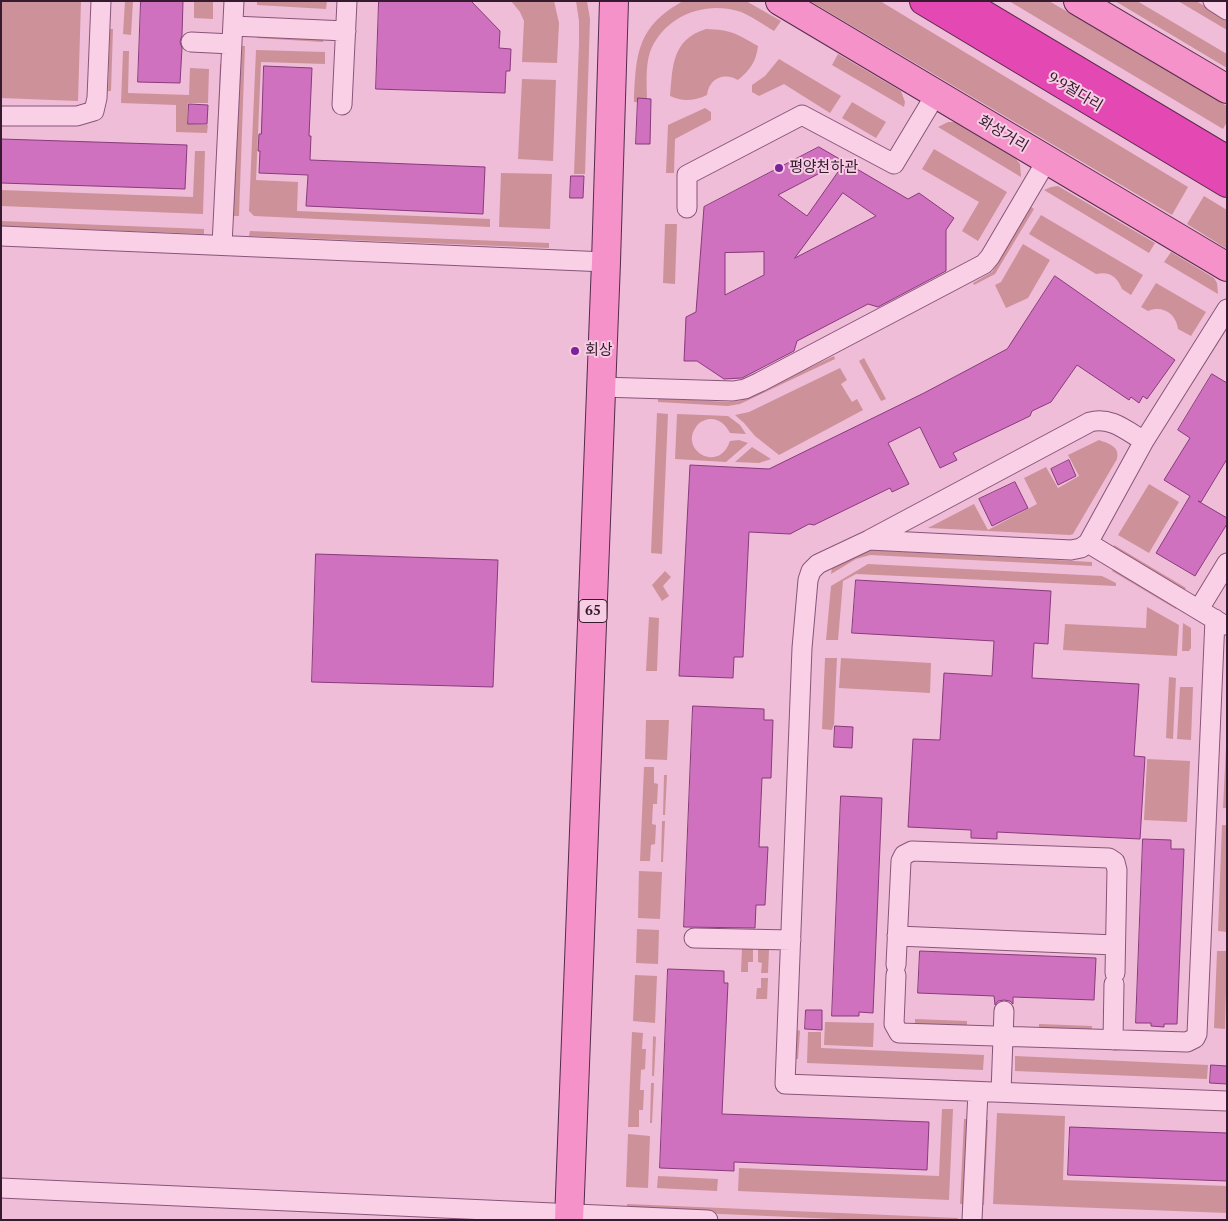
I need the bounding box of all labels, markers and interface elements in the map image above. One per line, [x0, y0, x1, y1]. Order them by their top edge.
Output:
street label: 9·9절다리 [1044, 69, 1106, 115]
street label: 화성거리 [975, 112, 1031, 156]
place label: 평양천하관 [789, 159, 858, 177]
marker: 평양천하관 [773, 162, 785, 174]
place label: 회상 [585, 342, 613, 360]
marker: 회상 [569, 345, 581, 357]
road number: 65 [579, 600, 607, 622]

